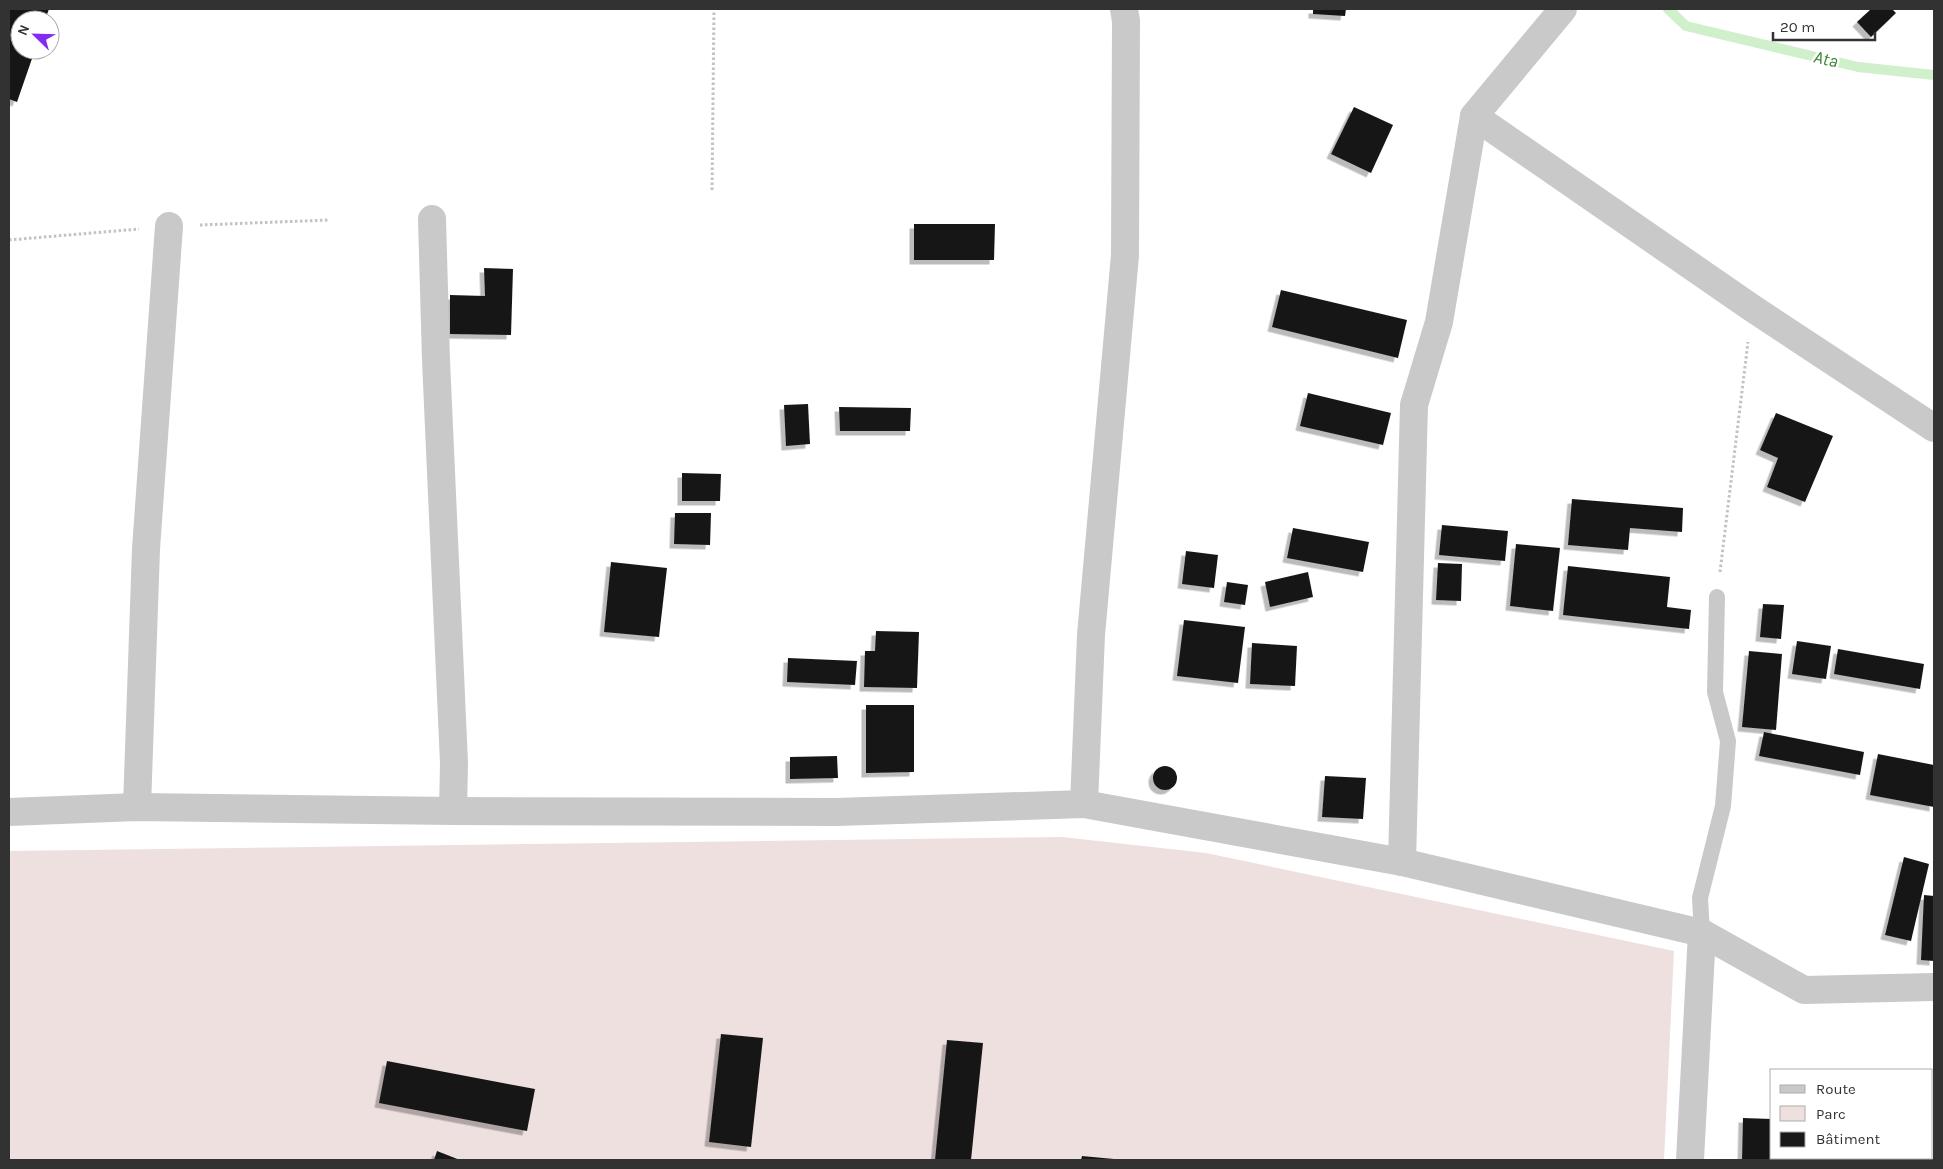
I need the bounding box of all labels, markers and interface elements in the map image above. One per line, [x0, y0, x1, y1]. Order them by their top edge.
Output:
north arrow [10, 10, 60, 60]
scale bar [1773, 10, 1876, 42]
text: 20 m [1780, 18, 1815, 36]
text: N [14, 22, 33, 38]
water label: Ata [1812, 46, 1840, 72]
legend [1770, 1069, 1933, 1159]
text: Route [1816, 1080, 1856, 1098]
text: Parc [1816, 1105, 1846, 1123]
text: Bâtiment [1816, 1130, 1880, 1148]

